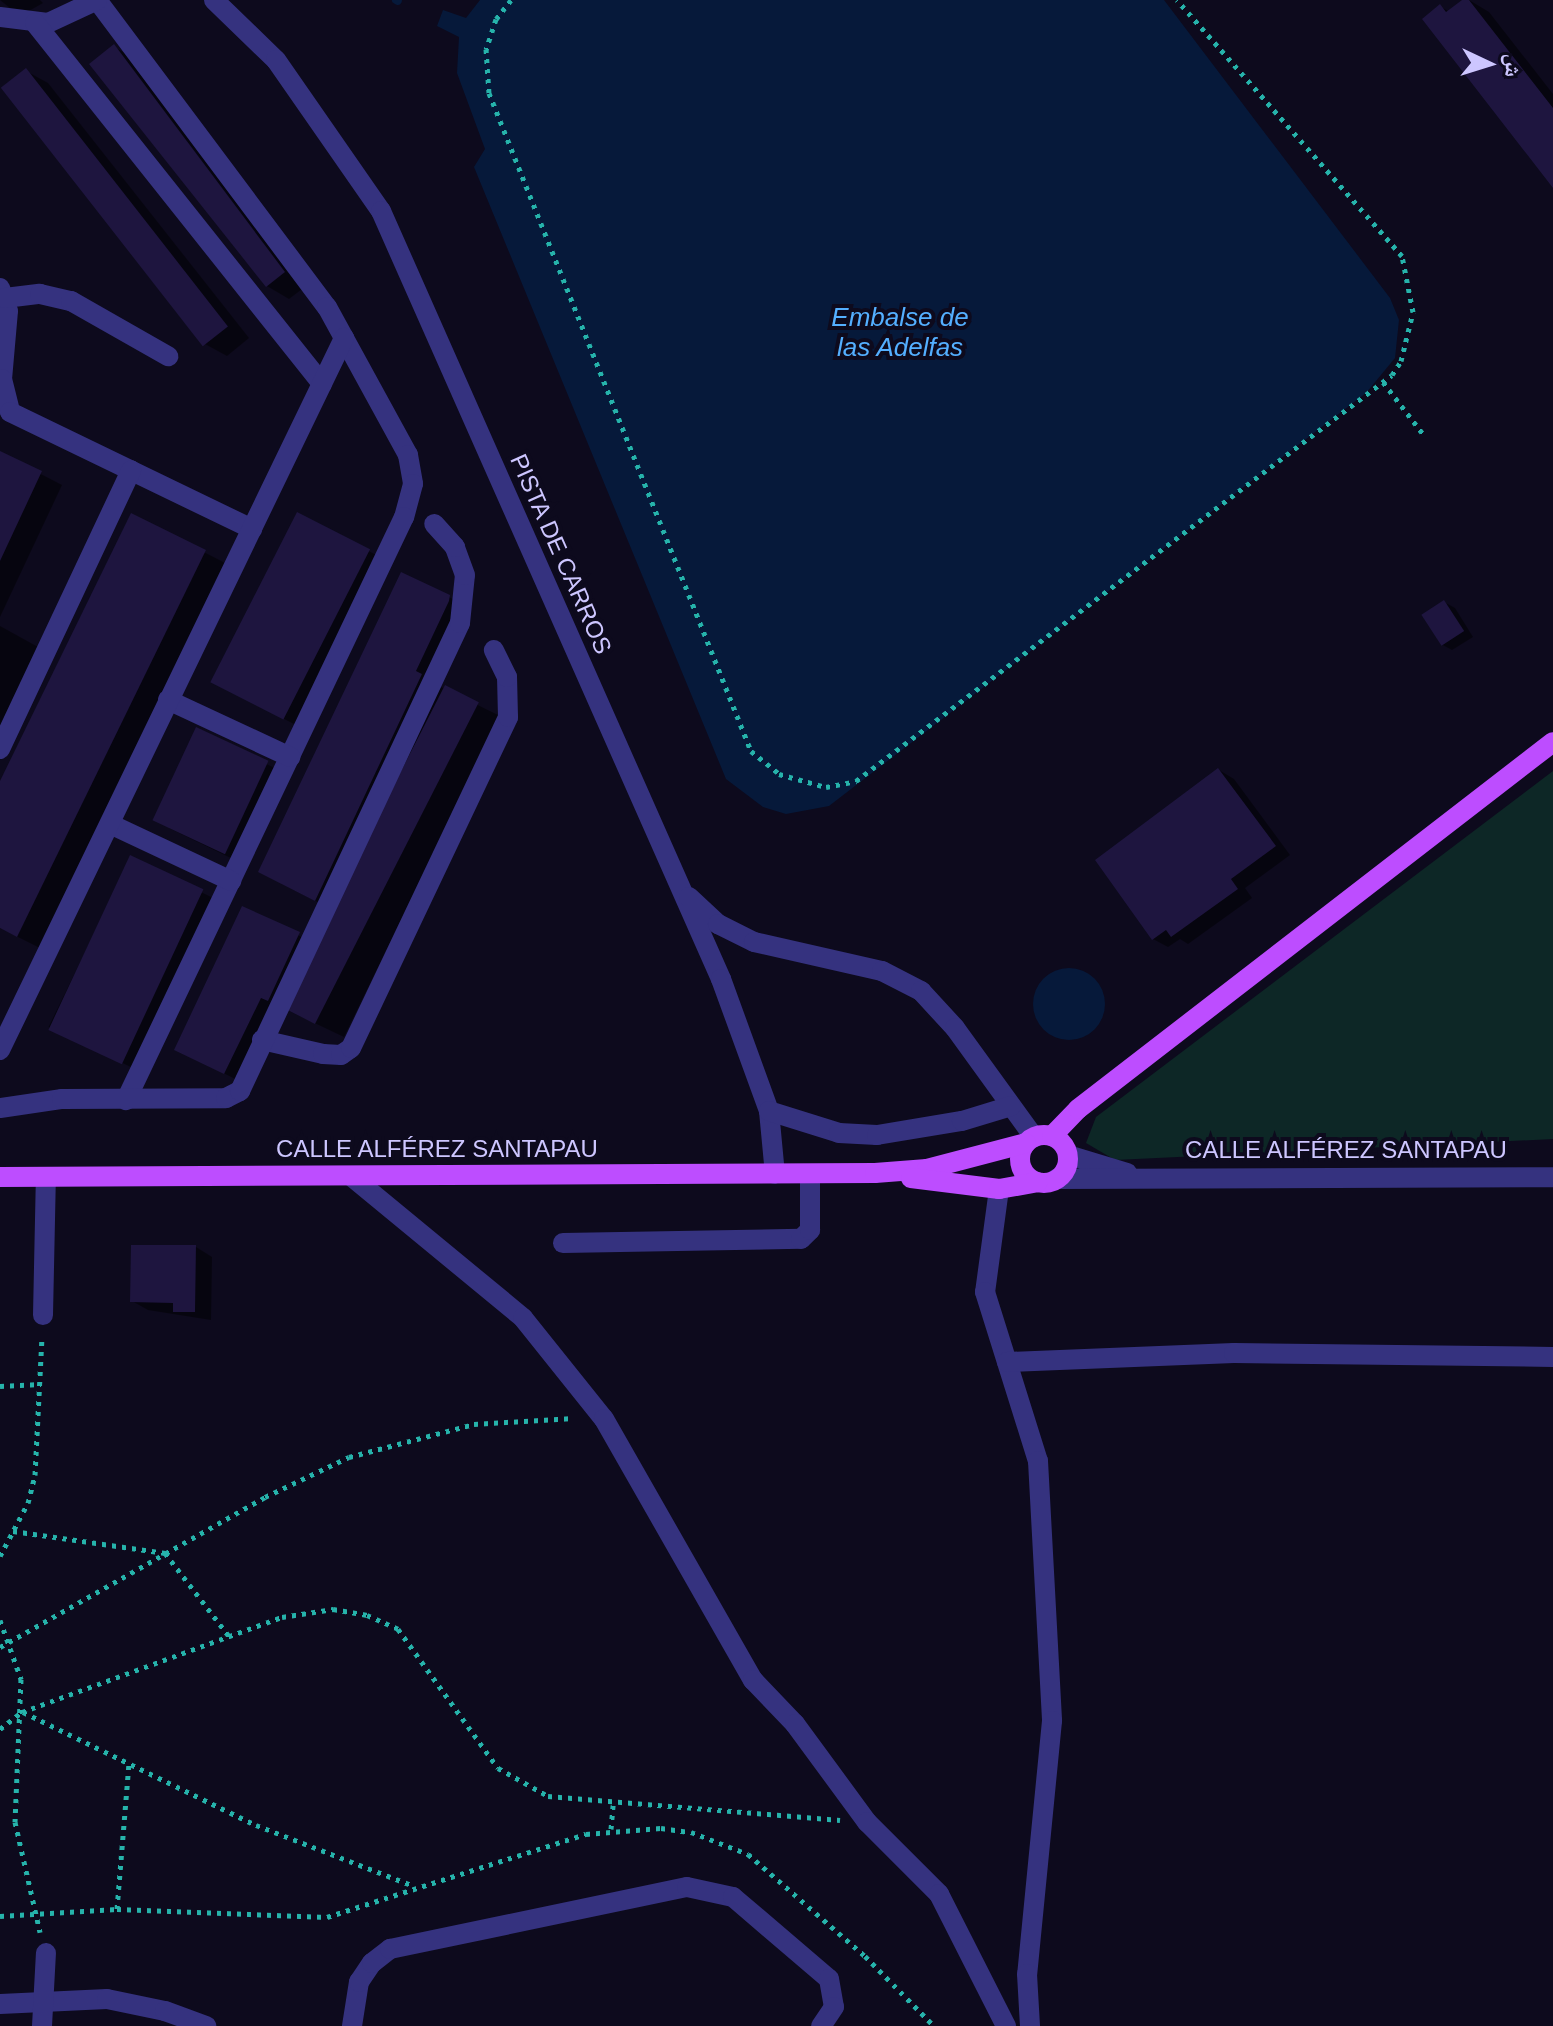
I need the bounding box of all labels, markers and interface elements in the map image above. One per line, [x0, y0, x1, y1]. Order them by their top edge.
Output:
north arrow [1449, 24, 1529, 104]
text: ش [1500, 53, 1527, 78]
water label: Embalse de las Adelfas [831, 302, 969, 364]
street label: PISTA DE CARROS [504, 449, 618, 659]
street label: CALLE ALFÉREZ SANTAPAU [275, 1135, 599, 1163]
street label: CALLE ALFÉREZ SANTAPAU [1184, 1136, 1508, 1164]

